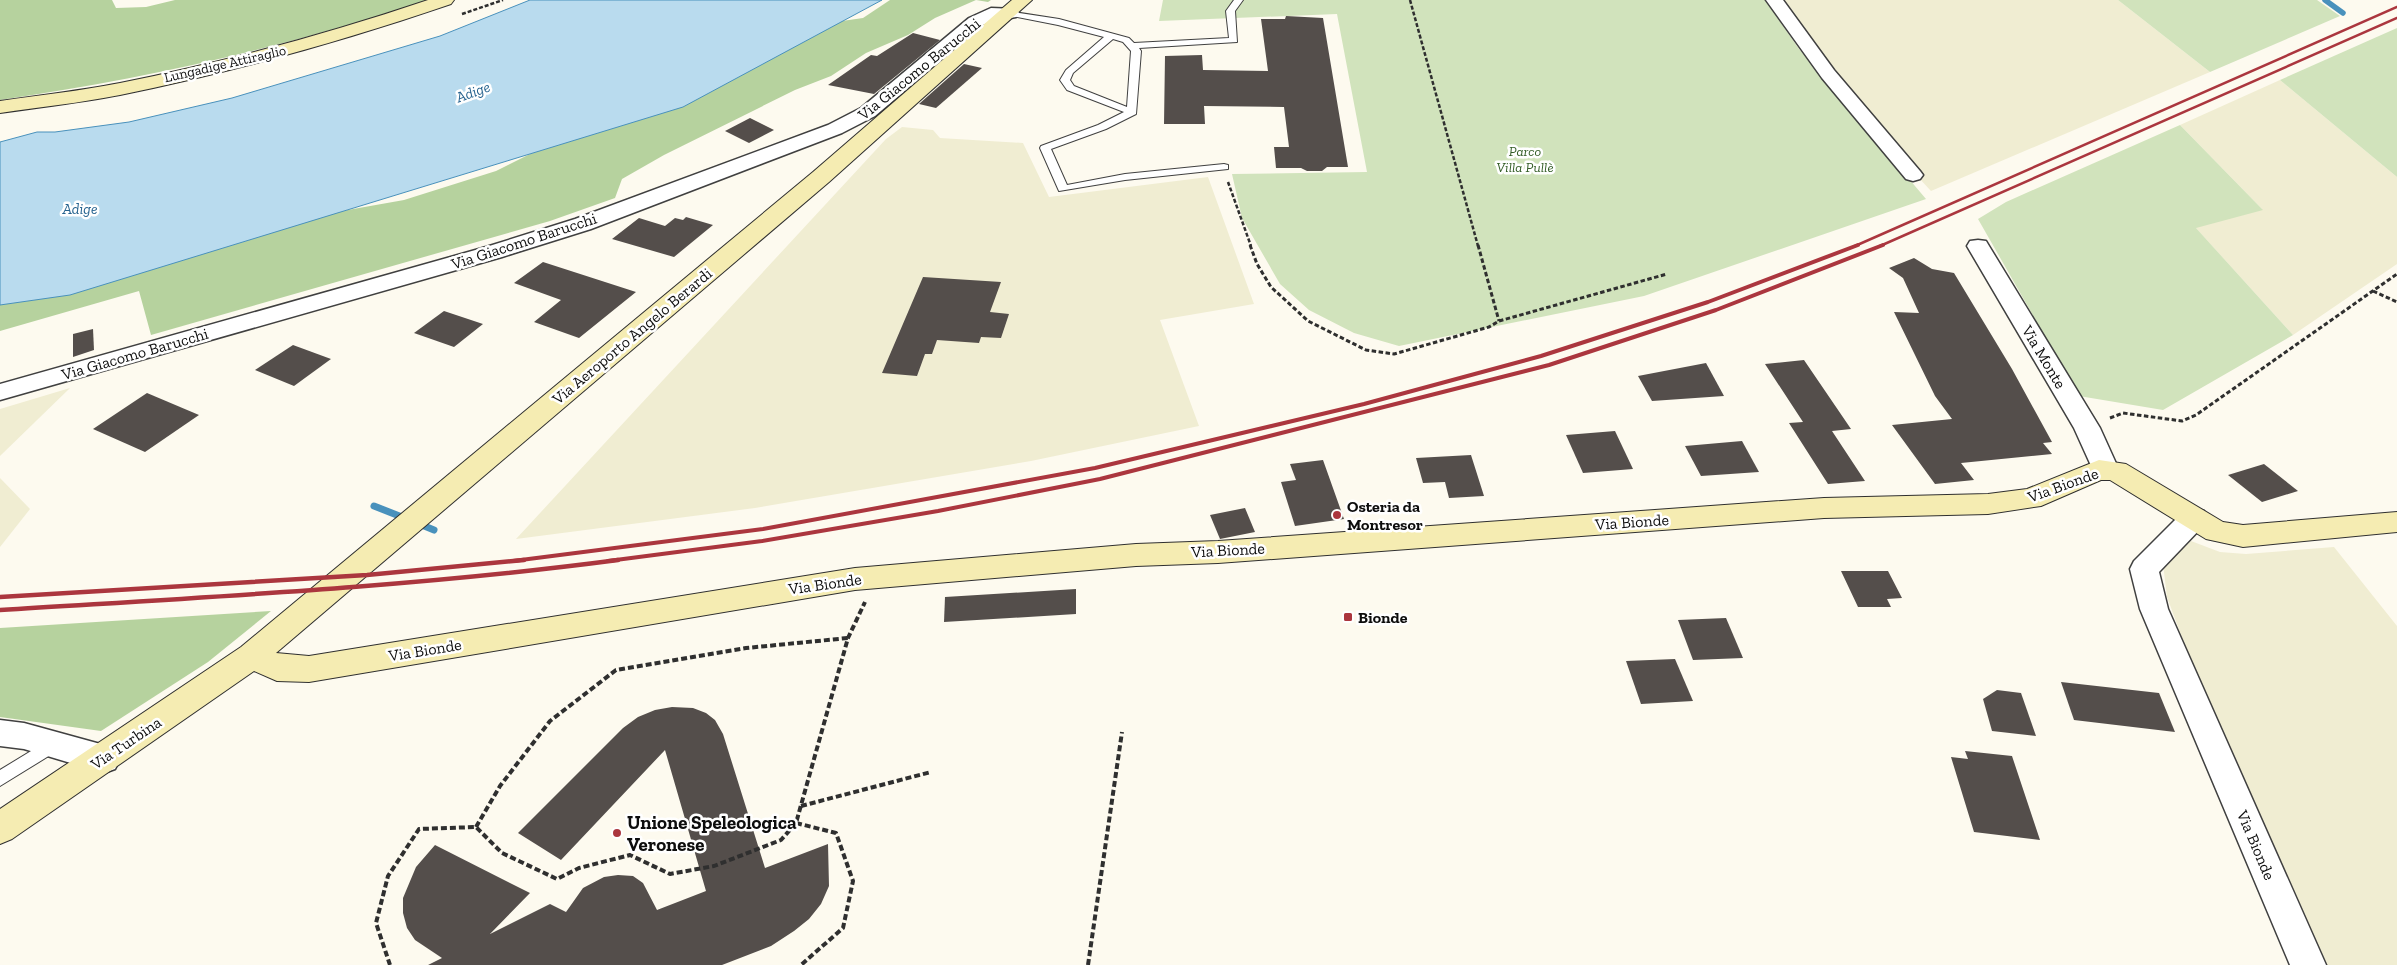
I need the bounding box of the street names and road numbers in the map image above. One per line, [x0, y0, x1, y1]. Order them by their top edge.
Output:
street label: Via Giacomo Barucchi [853, 14, 984, 125]
street label: Lungadige Attiraglio [162, 42, 288, 86]
street label: Via Giacomo Barucchi [448, 208, 600, 274]
street label: Via Aeroporto Angelo Berardi [548, 263, 716, 409]
street label: Via Monte [2017, 321, 2070, 392]
street label: Via Giacomo Barucchi [58, 324, 211, 384]
street label: Via Bionde [2024, 463, 2101, 507]
street label: Via Bionde [1594, 510, 1669, 534]
street label: Via Bionde [1190, 539, 1265, 561]
street label: Via Bionde [786, 569, 863, 599]
street label: Via Bionde [386, 635, 463, 665]
street label: Via Turbina [86, 712, 165, 774]
street label: Via Bionde [2232, 806, 2279, 883]

